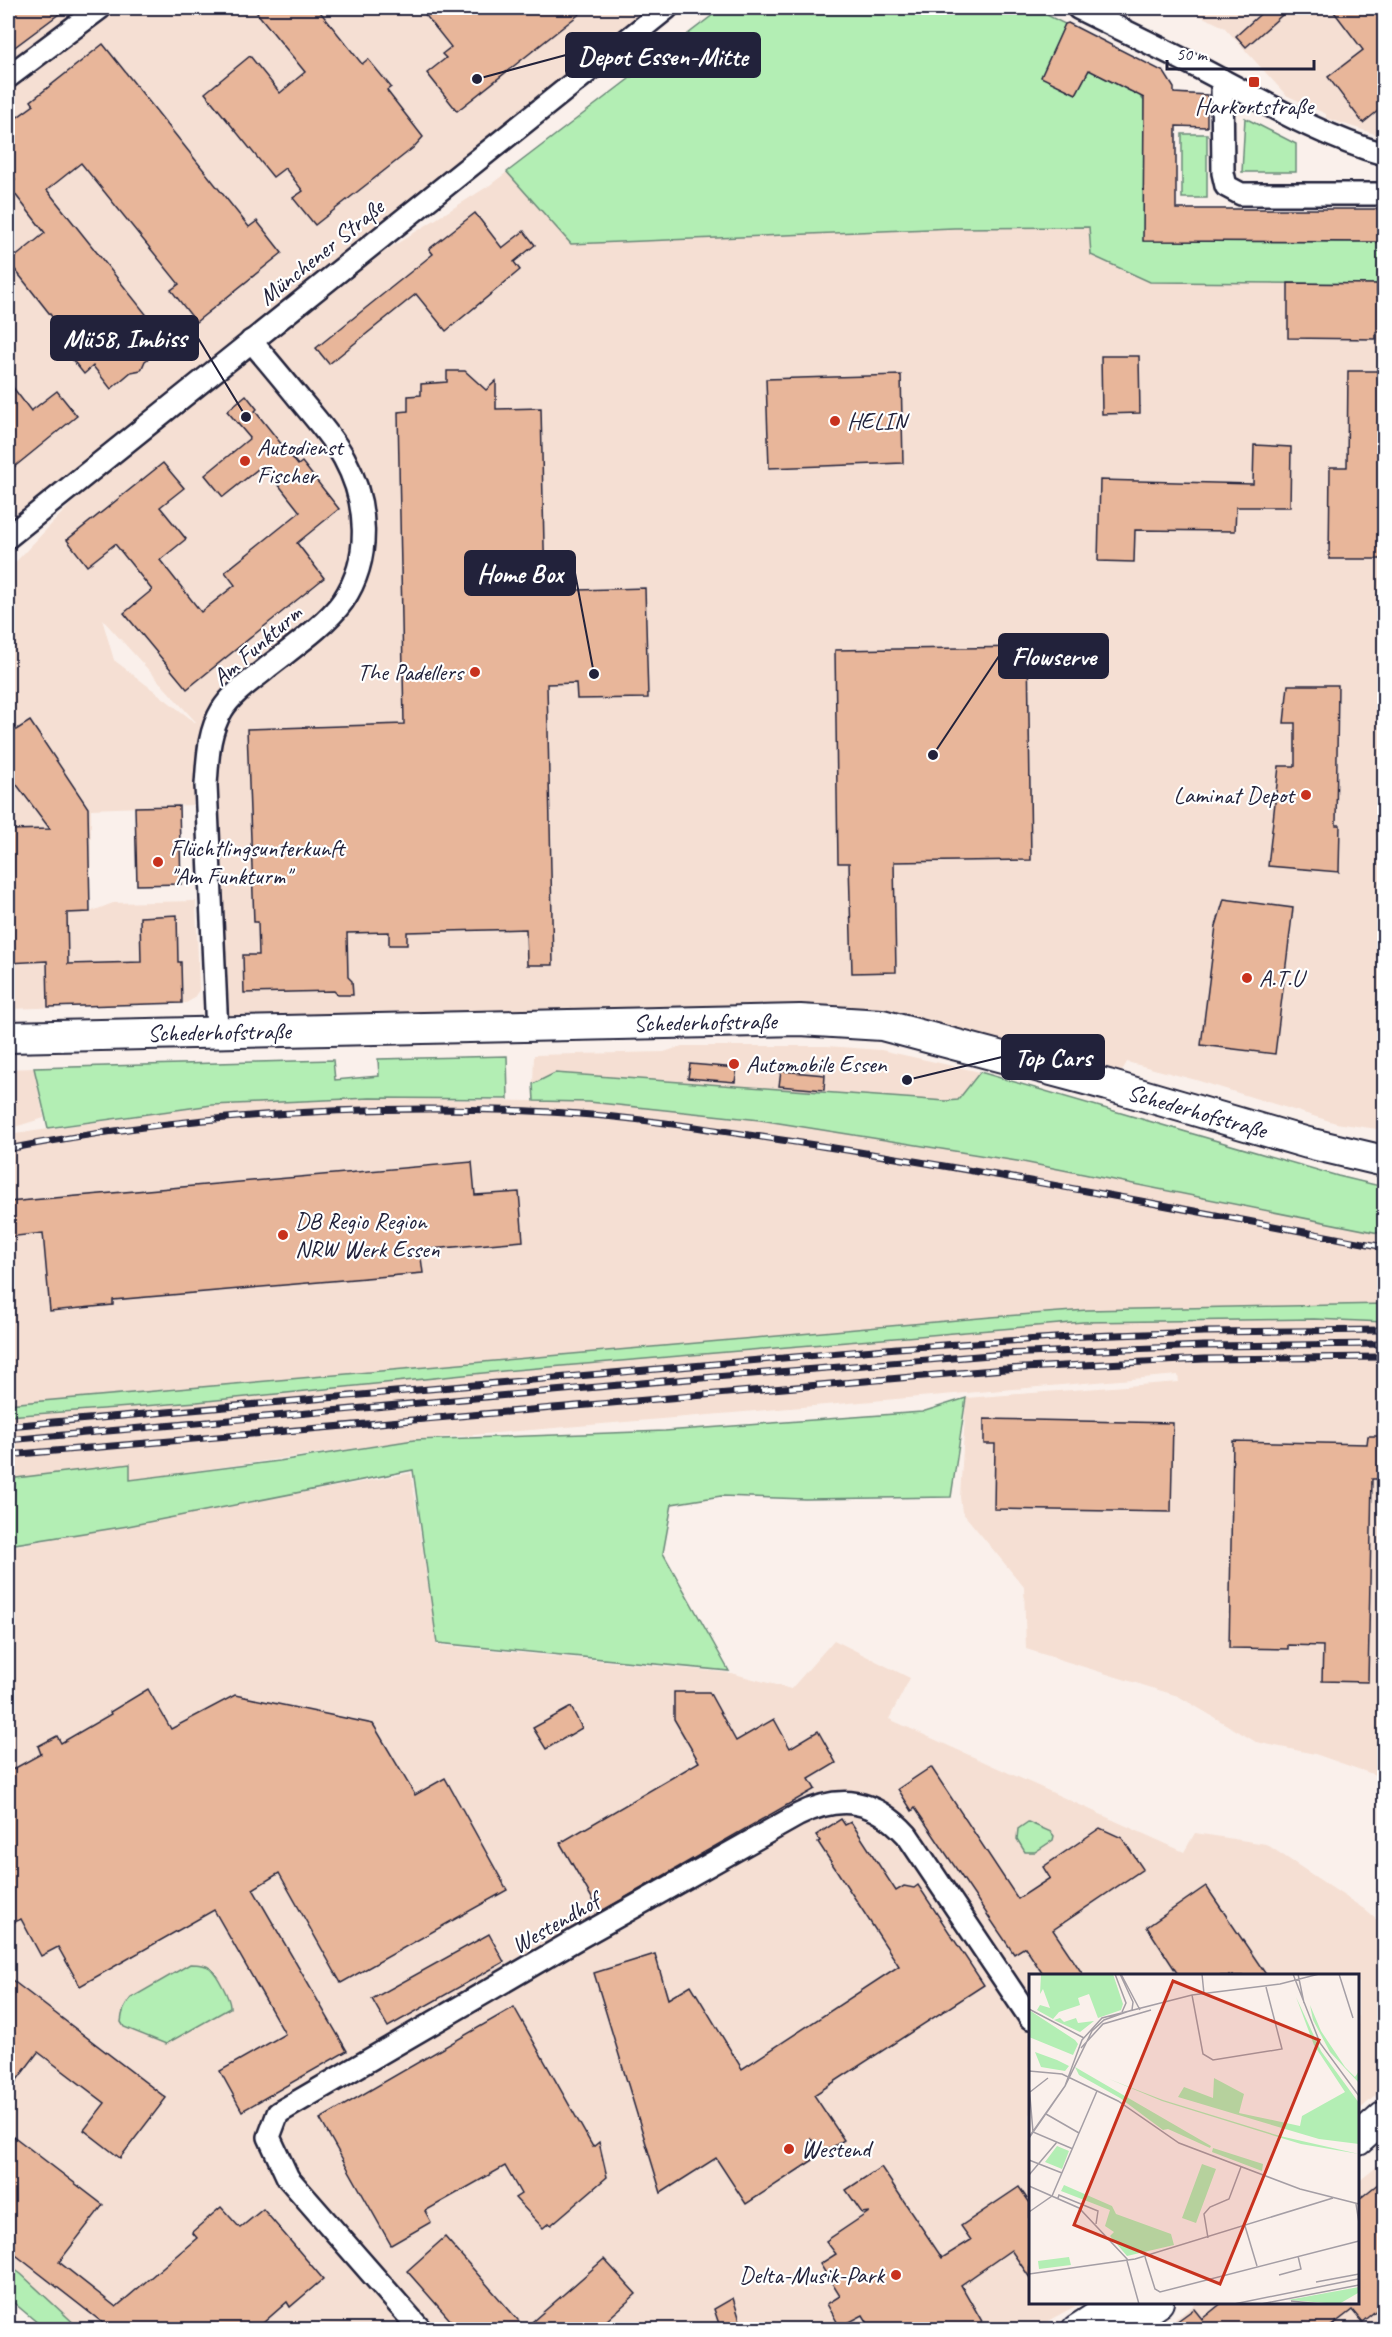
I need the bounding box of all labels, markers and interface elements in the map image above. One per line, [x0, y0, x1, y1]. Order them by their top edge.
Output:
callout: Depot Essen-Mitte [566, 33, 760, 77]
scale bar [1167, 33, 1314, 71]
text: Depot Essen-Mitte [578, 40, 750, 73]
text: 50 m [1176, 43, 1209, 65]
marker: Harkortstraße [1247, 75, 1261, 89]
place label: Harkortstraße [1195, 91, 1315, 121]
street label: Münchener Straße [252, 191, 391, 312]
callout: Mü58, Imbiss [51, 316, 198, 360]
text: Mü58, Imbiss [63, 322, 190, 355]
place label: HELIN [847, 406, 910, 436]
marker: HELIN [828, 414, 842, 428]
place label: Autodienst Fischer [257, 432, 345, 490]
marker: Autodienst Fischer [238, 454, 252, 468]
callout: Home Box [465, 551, 575, 595]
text: Home Box [477, 557, 565, 590]
street label: Am Funkturm [206, 597, 309, 692]
callout: Flowserve [999, 634, 1108, 678]
text: Flowserve [1012, 640, 1099, 673]
place label: The Padellers [357, 657, 465, 687]
marker: The Padellers [468, 665, 482, 679]
place label: Laminat Depot [1174, 780, 1296, 810]
marker: Laminat Depot [1299, 788, 1313, 802]
place label: Flüchtlingsunterkunft "Am Funkturm" [170, 833, 346, 891]
marker: Flüchtlingsunterkunft "Am Funkturm" [151, 855, 165, 869]
place label: A.T.U [1259, 963, 1308, 993]
marker: A.T.U [1240, 971, 1254, 985]
street label: Schederhofstraße [633, 1006, 779, 1038]
street label: Schederhofstraße [147, 1016, 293, 1048]
callout: Top Cars [1002, 1035, 1104, 1079]
text: Top Cars [1015, 1041, 1094, 1074]
place label: Automobile Essen [746, 1049, 888, 1079]
marker: Automobile Essen [727, 1057, 741, 1071]
street label: Schederhofstraße [1124, 1077, 1272, 1146]
place label: DB Regio Region NRW Werk Essen [295, 1206, 440, 1264]
marker: DB Regio Region NRW Werk Essen [276, 1228, 290, 1242]
street label: Westendhof [506, 1883, 609, 1960]
inset map [1029, 1974, 1359, 2304]
place label: Westend [801, 2134, 874, 2164]
marker: Westend [782, 2142, 796, 2156]
place label: Delta-Musik-Park [739, 2260, 886, 2290]
marker: Delta-Musik-Park [889, 2268, 903, 2282]

